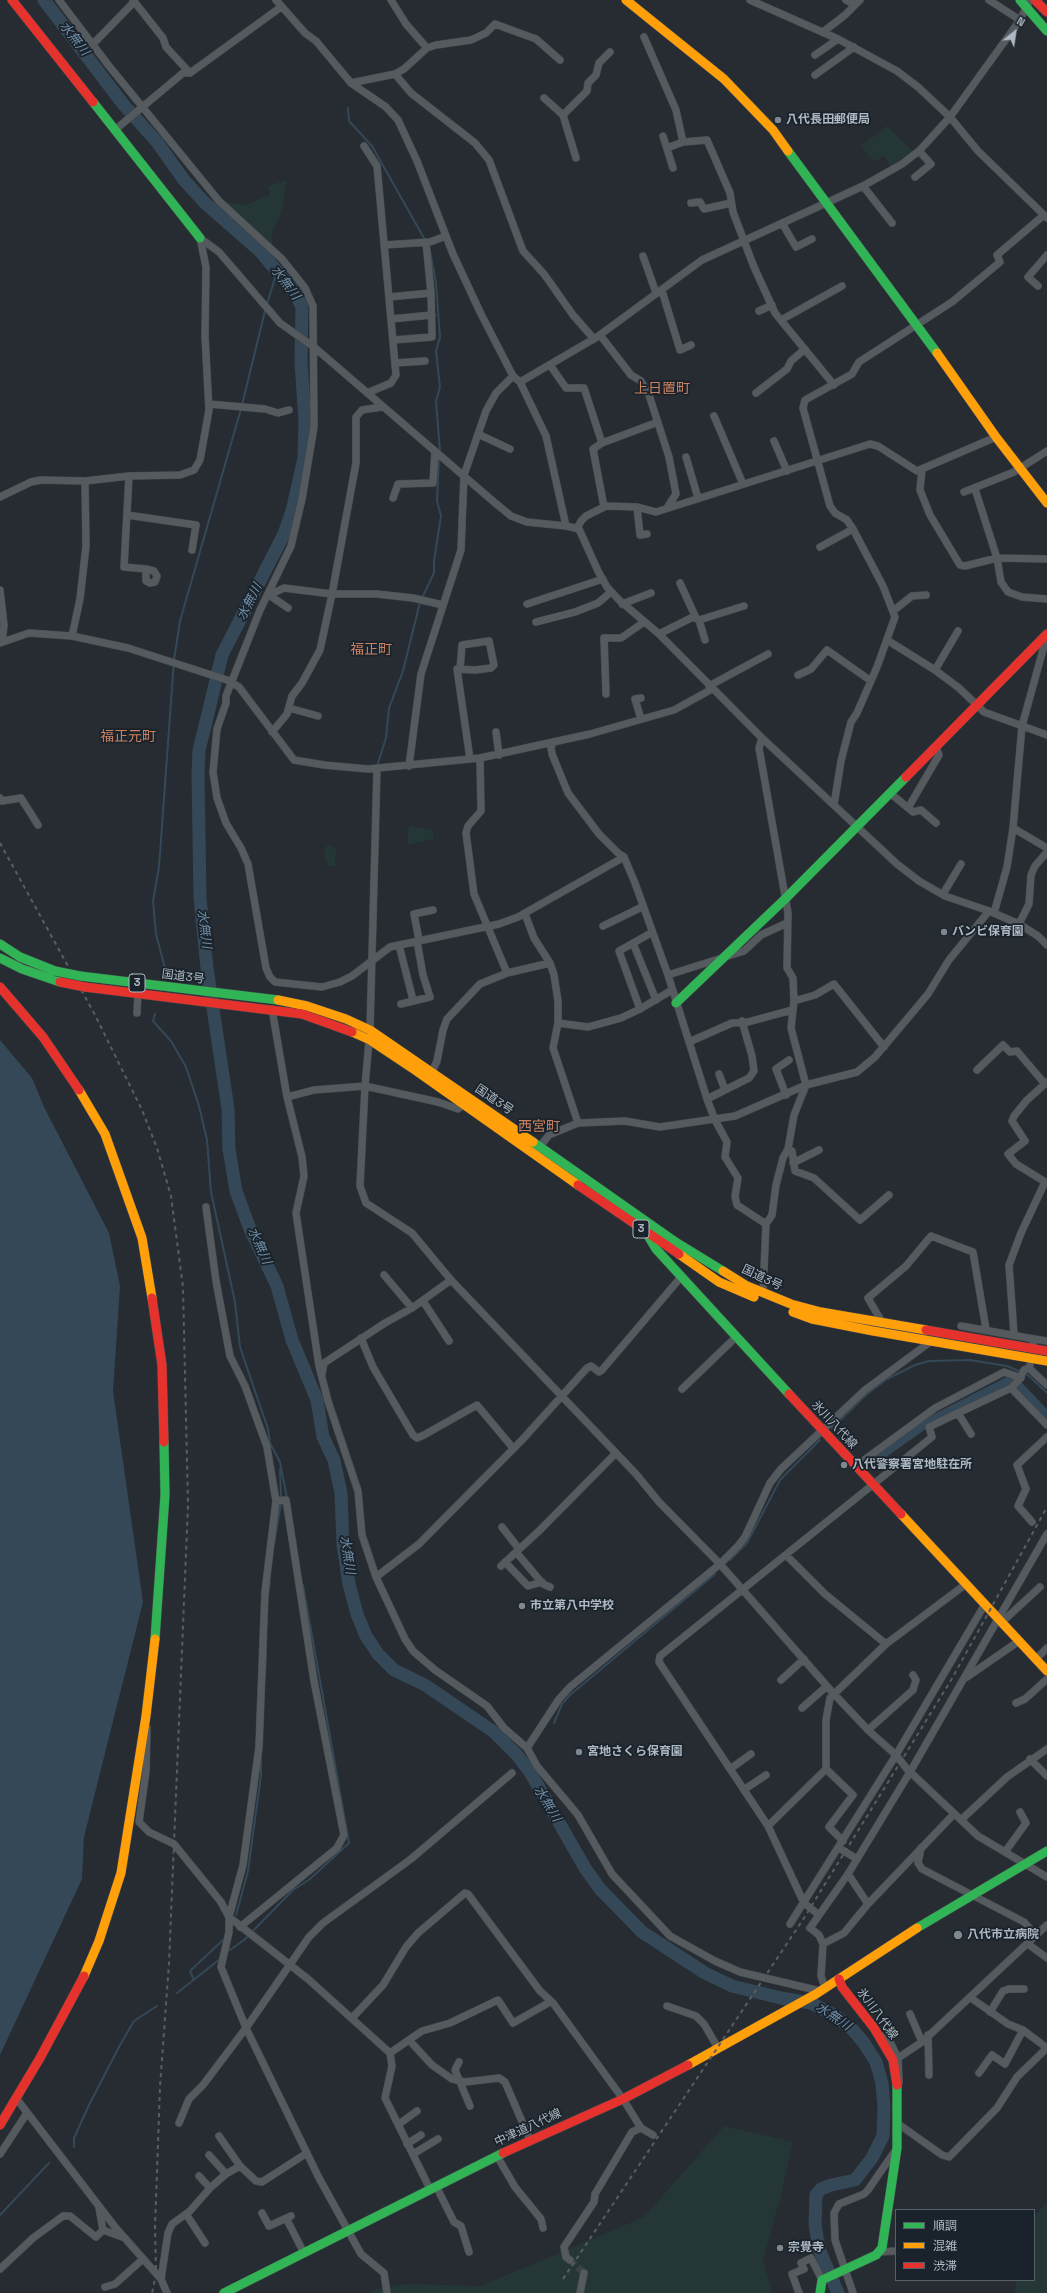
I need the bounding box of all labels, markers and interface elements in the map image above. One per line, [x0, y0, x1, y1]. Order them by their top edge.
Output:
north arrow [995, 12, 1035, 52]
text: N [1014, 14, 1028, 30]
water label: 水無川 [56, 19, 92, 59]
place label: 八代長田郵便局 [786, 113, 870, 127]
marker: 八代長田郵便局 [773, 115, 783, 125]
water label: 水無川 [267, 263, 303, 303]
district label: 上日置町 [634, 381, 690, 397]
water label: 水無川 [234, 581, 266, 623]
district label: 福正町 [350, 642, 392, 658]
district label: 福正元町 [100, 729, 156, 745]
water label: 水無川 [194, 909, 214, 949]
place label: バンビ保育園 [952, 925, 1024, 939]
marker: バンビ保育園 [939, 927, 949, 937]
street label: 国道3号 [161, 967, 205, 987]
road number: 3 [129, 974, 145, 992]
street label: 国道3号 [472, 1082, 516, 1118]
district label: 西宮町 [518, 1119, 560, 1135]
road number: 3 [633, 1220, 649, 1238]
water label: 水無川 [244, 1225, 274, 1267]
street label: 国道3号 [739, 1262, 785, 1294]
street label: 氷川八代線 [808, 1398, 860, 1452]
place label: 八代警察署宮地駐在所 [852, 1458, 972, 1472]
marker: 八代警察署宮地駐在所 [839, 1460, 849, 1470]
water label: 水無川 [336, 1535, 358, 1575]
place label: 市立第八中学校 [530, 1599, 614, 1613]
marker: 市立第八中学校 [517, 1601, 527, 1611]
place label: 宮地さくら保育園 [587, 1745, 683, 1759]
marker: 宮地さくら保育園 [574, 1747, 584, 1757]
water label: 水無川 [530, 1783, 564, 1825]
place label: 八代市立病院 [967, 1928, 1039, 1942]
marker: 八代市立病院 [952, 1929, 964, 1941]
street label: 氷川八代線 [854, 1985, 900, 2043]
water label: 水無川 [812, 2000, 854, 2034]
street label: 中津道八代線 [492, 2106, 564, 2150]
legend [895, 2209, 1035, 2281]
text: 順調 [933, 2218, 957, 2234]
text: 混雑 [933, 2238, 957, 2254]
place label: 宗覺寺 [788, 2241, 824, 2255]
marker: 宗覺寺 [775, 2243, 785, 2253]
text: 渋滞 [933, 2258, 957, 2274]

